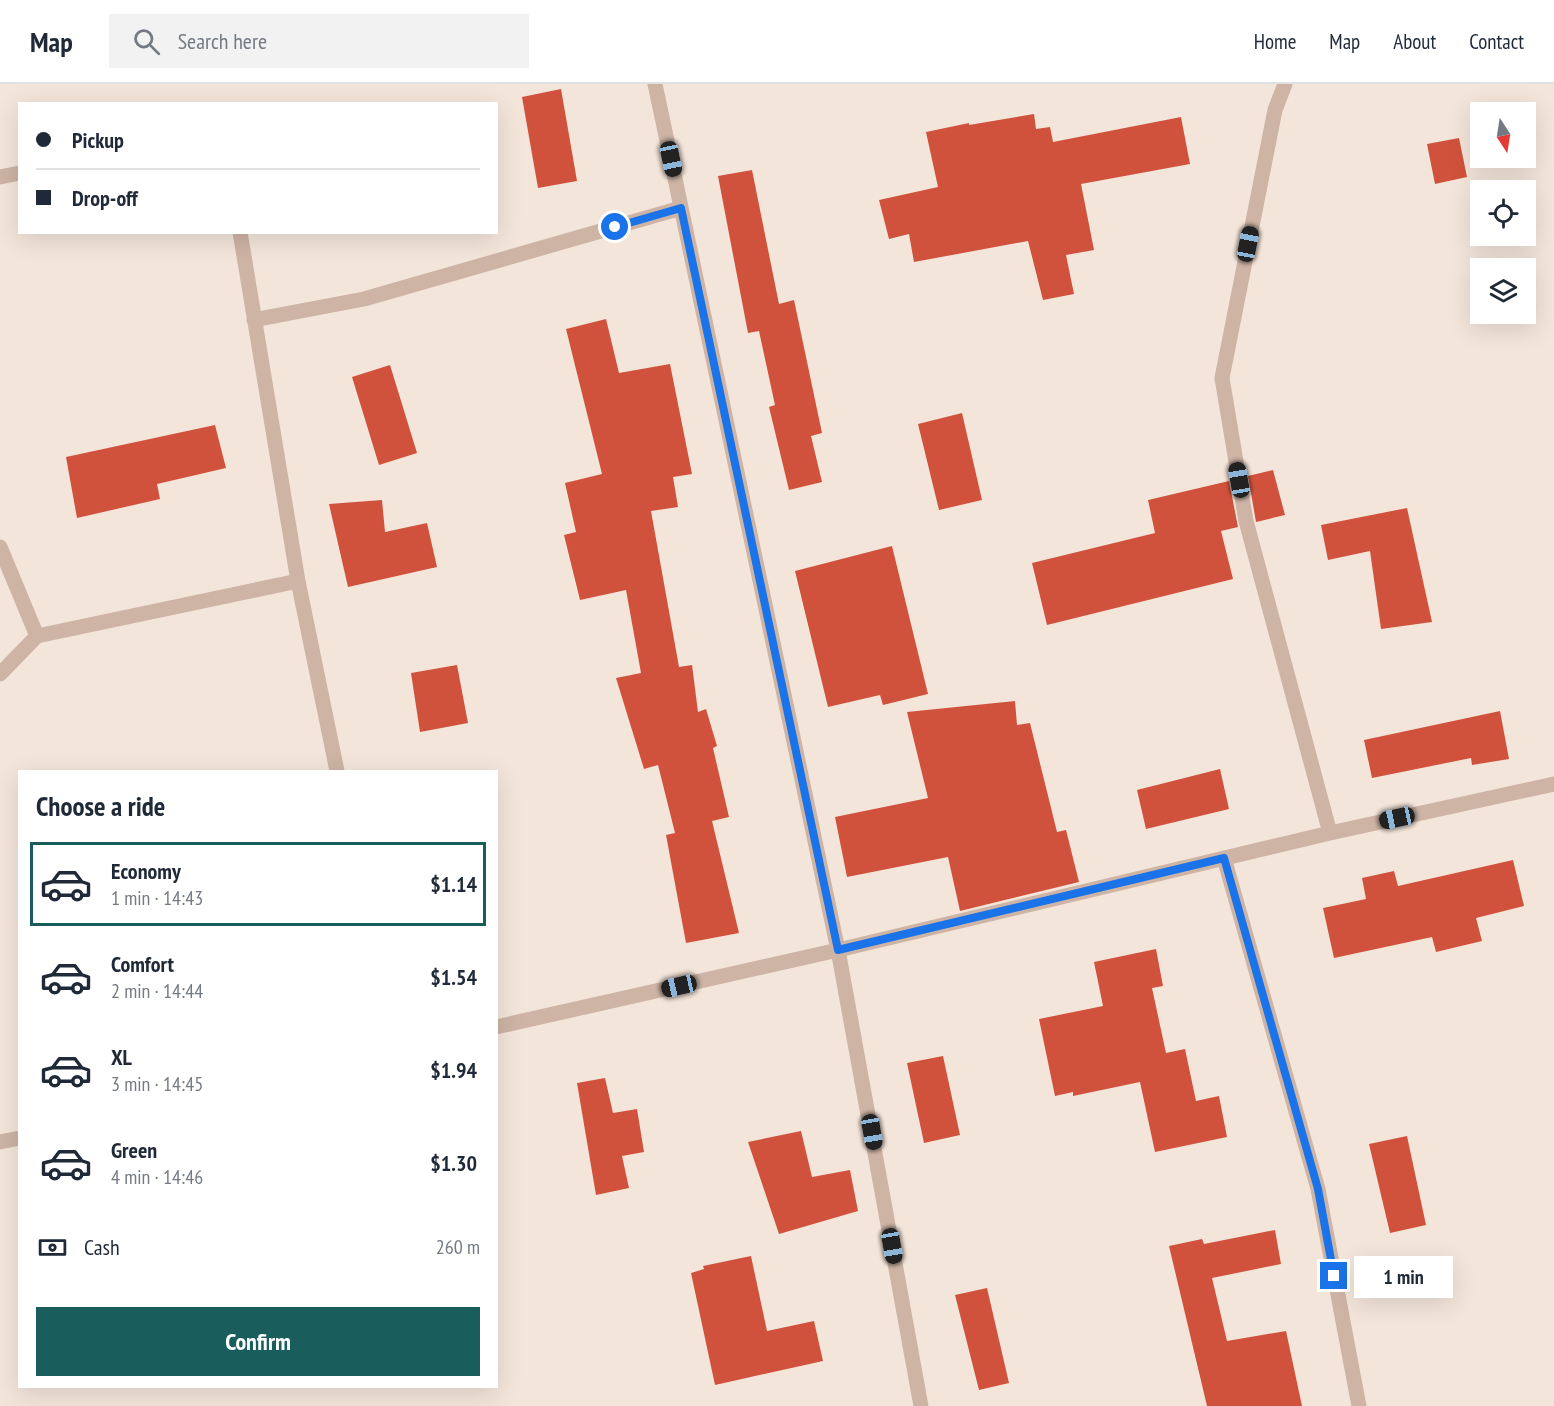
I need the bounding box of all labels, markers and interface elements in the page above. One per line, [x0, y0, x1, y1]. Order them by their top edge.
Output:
search box [109, 14, 529, 68]
text: Map [30, 23, 73, 60]
icon: search [130, 25, 163, 58]
text: Search here [178, 27, 267, 55]
text: Home [1254, 28, 1296, 55]
text: Map [1329, 28, 1360, 55]
text: About [1393, 28, 1436, 55]
text: Contact [1469, 28, 1524, 55]
north arrow [1470, 102, 1536, 168]
map controls [1470, 102, 1536, 324]
text: Pickup [72, 126, 124, 154]
car [658, 140, 684, 178]
button: locate [1470, 180, 1536, 246]
text: Drop-off [72, 184, 138, 212]
route start [601, 213, 628, 240]
car [1236, 225, 1260, 263]
button: layers [1470, 258, 1536, 324]
car [1227, 461, 1251, 499]
text: Choose a ride [36, 789, 165, 823]
car [1378, 805, 1416, 831]
icon: car [39, 857, 93, 911]
text: Economy [111, 857, 181, 885]
text: $1.14 [430, 870, 477, 898]
text: 1 min · 14:43 [111, 885, 203, 911]
icon: car [39, 950, 93, 1004]
text: Comfort [111, 950, 174, 978]
text: $1.54 [430, 963, 477, 991]
car [659, 973, 699, 999]
text: 2 min · 14:44 [111, 978, 203, 1004]
icon: car [39, 1043, 93, 1097]
text: XL [111, 1043, 132, 1071]
text: $1.94 [430, 1056, 477, 1084]
text: 3 min · 14:45 [111, 1071, 203, 1097]
car [860, 1113, 884, 1151]
icon: car [39, 1136, 93, 1190]
text: Green [111, 1136, 157, 1164]
text: $1.30 [430, 1149, 477, 1177]
text: 4 min · 14:46 [111, 1164, 203, 1190]
car [880, 1227, 904, 1265]
icon: cash [36, 1231, 69, 1264]
text: Cash [84, 1233, 120, 1261]
text: 260 m [436, 1234, 480, 1260]
callout: 1 min [1355, 1255, 1454, 1297]
route end [1320, 1262, 1347, 1289]
text: 1 min [1383, 1264, 1424, 1290]
button: Confirm [36, 1307, 480, 1376]

